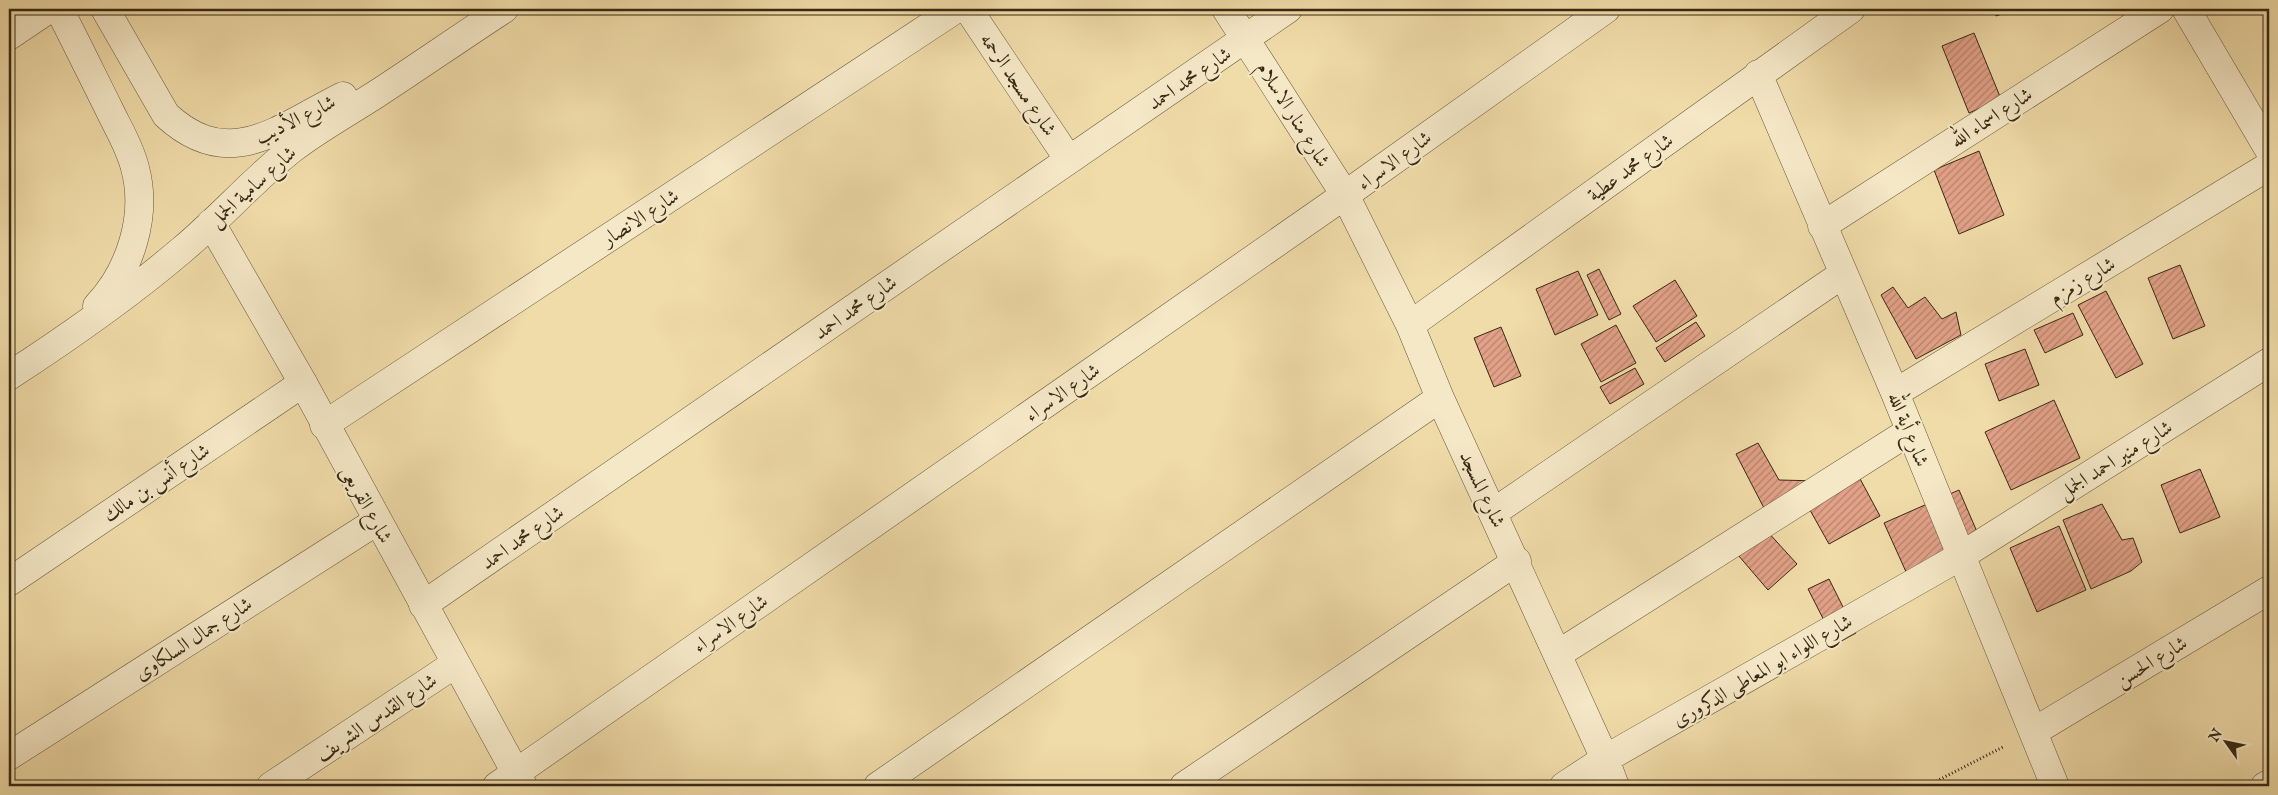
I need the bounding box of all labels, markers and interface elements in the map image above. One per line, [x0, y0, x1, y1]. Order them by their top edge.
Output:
street label: شارع مسجد الرحمه [971, 28, 1061, 144]
street label: شارع محمد احمد [1143, 42, 1239, 120]
street label: شارع منار الاسلام [1247, 57, 1335, 174]
street label: شارع اسماء الله [1944, 79, 2040, 157]
street label: شارع الأديب [250, 87, 342, 154]
street label: شارع الاسراء [1353, 126, 1439, 200]
street label: شارع محمد عطية [1583, 129, 1681, 211]
street label: شارع سامية الجمل [204, 141, 305, 236]
street label: شارع الانصار [596, 184, 686, 257]
street label: شارع زمزم [2045, 252, 2122, 314]
street label: شارع محمد احمد [809, 271, 905, 349]
street label: شارع الاسراء [1020, 358, 1108, 431]
street label: شارع أية الله [1878, 387, 1938, 472]
street label: شارع منير احمد الجمل [2054, 415, 2180, 509]
street label: شارع أنس بن مالك [97, 436, 217, 531]
street label: شارع المسجد [1449, 447, 1510, 534]
street label: شارع القريعى [331, 461, 397, 550]
street label: شارع محمد احمد [476, 501, 572, 579]
street label: شارع الاسراء [688, 589, 776, 662]
street label: شارع جمال السلكاوى [130, 592, 260, 690]
street label: شارع اللواء ابو المعاطى الدكرورى [1668, 609, 1859, 737]
street label: شارع الحسن [2111, 631, 2194, 697]
street label: شارع القدس الشريف [311, 668, 444, 771]
north arrow [2200, 718, 2250, 768]
text: N [2205, 725, 2227, 746]

